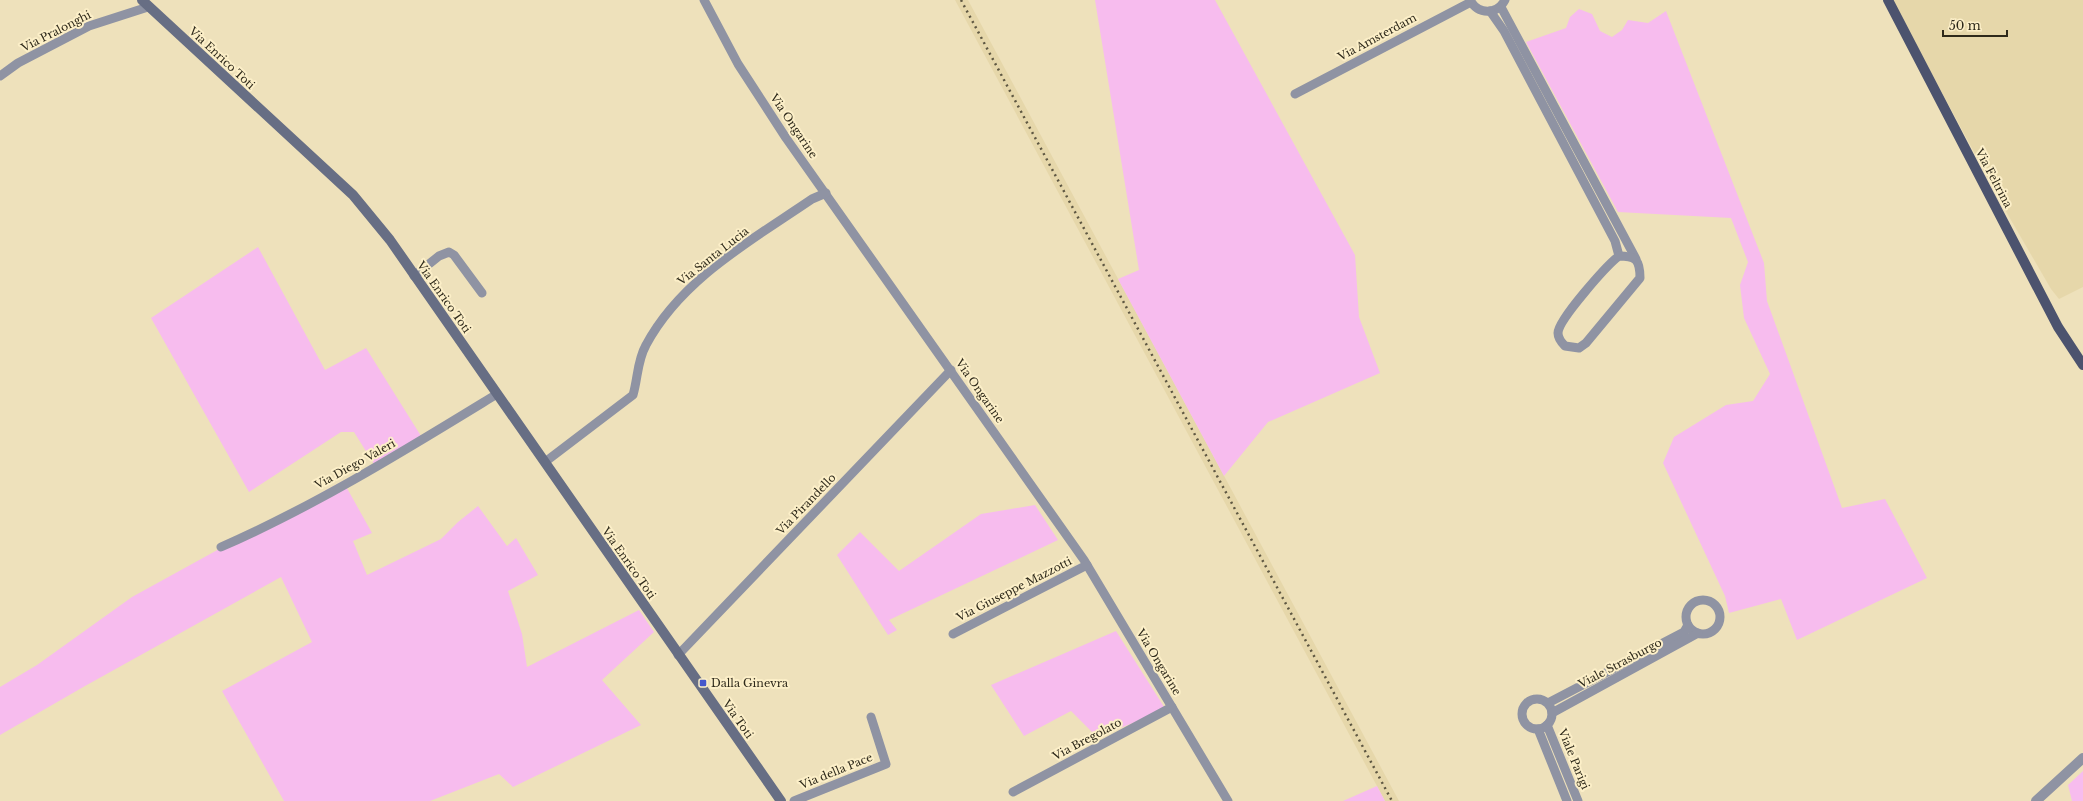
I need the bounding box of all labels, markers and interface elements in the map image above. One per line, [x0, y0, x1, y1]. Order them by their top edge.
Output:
street label: Via Pralonghi [18, 7, 94, 55]
street label: Via Amsterdam [1334, 10, 1419, 64]
scale bar [1943, 12, 2007, 38]
text: 50 m [1949, 18, 1981, 33]
street label: Via Enrico Toti [186, 23, 258, 92]
street label: Via Ongarine [767, 90, 821, 161]
street label: Via Feltrina [1972, 145, 2016, 211]
street label: Via Santa Lucia [674, 223, 752, 289]
street label: Via Enrico Toti [413, 258, 474, 336]
street label: Via Ongarine [952, 355, 1007, 426]
street label: Via Diego Valeri [311, 436, 398, 492]
street label: Via Pirandello [773, 470, 839, 538]
street label: Via Enrico Toti [598, 524, 659, 602]
street label: Via Giuseppe Mazzotti [953, 554, 1074, 625]
street label: Via Ongarine [1133, 625, 1184, 698]
street label: Viale Strasburgo [1575, 635, 1664, 691]
place label: Dalla Ginevra [711, 676, 789, 690]
marker: Dalla Ginevra [698, 678, 708, 688]
street label: Via Toti [719, 696, 756, 741]
street label: Via Bregolato [1049, 715, 1124, 763]
street label: Viale Parigi [1555, 726, 1593, 792]
street label: Via della Pace [797, 750, 874, 792]

